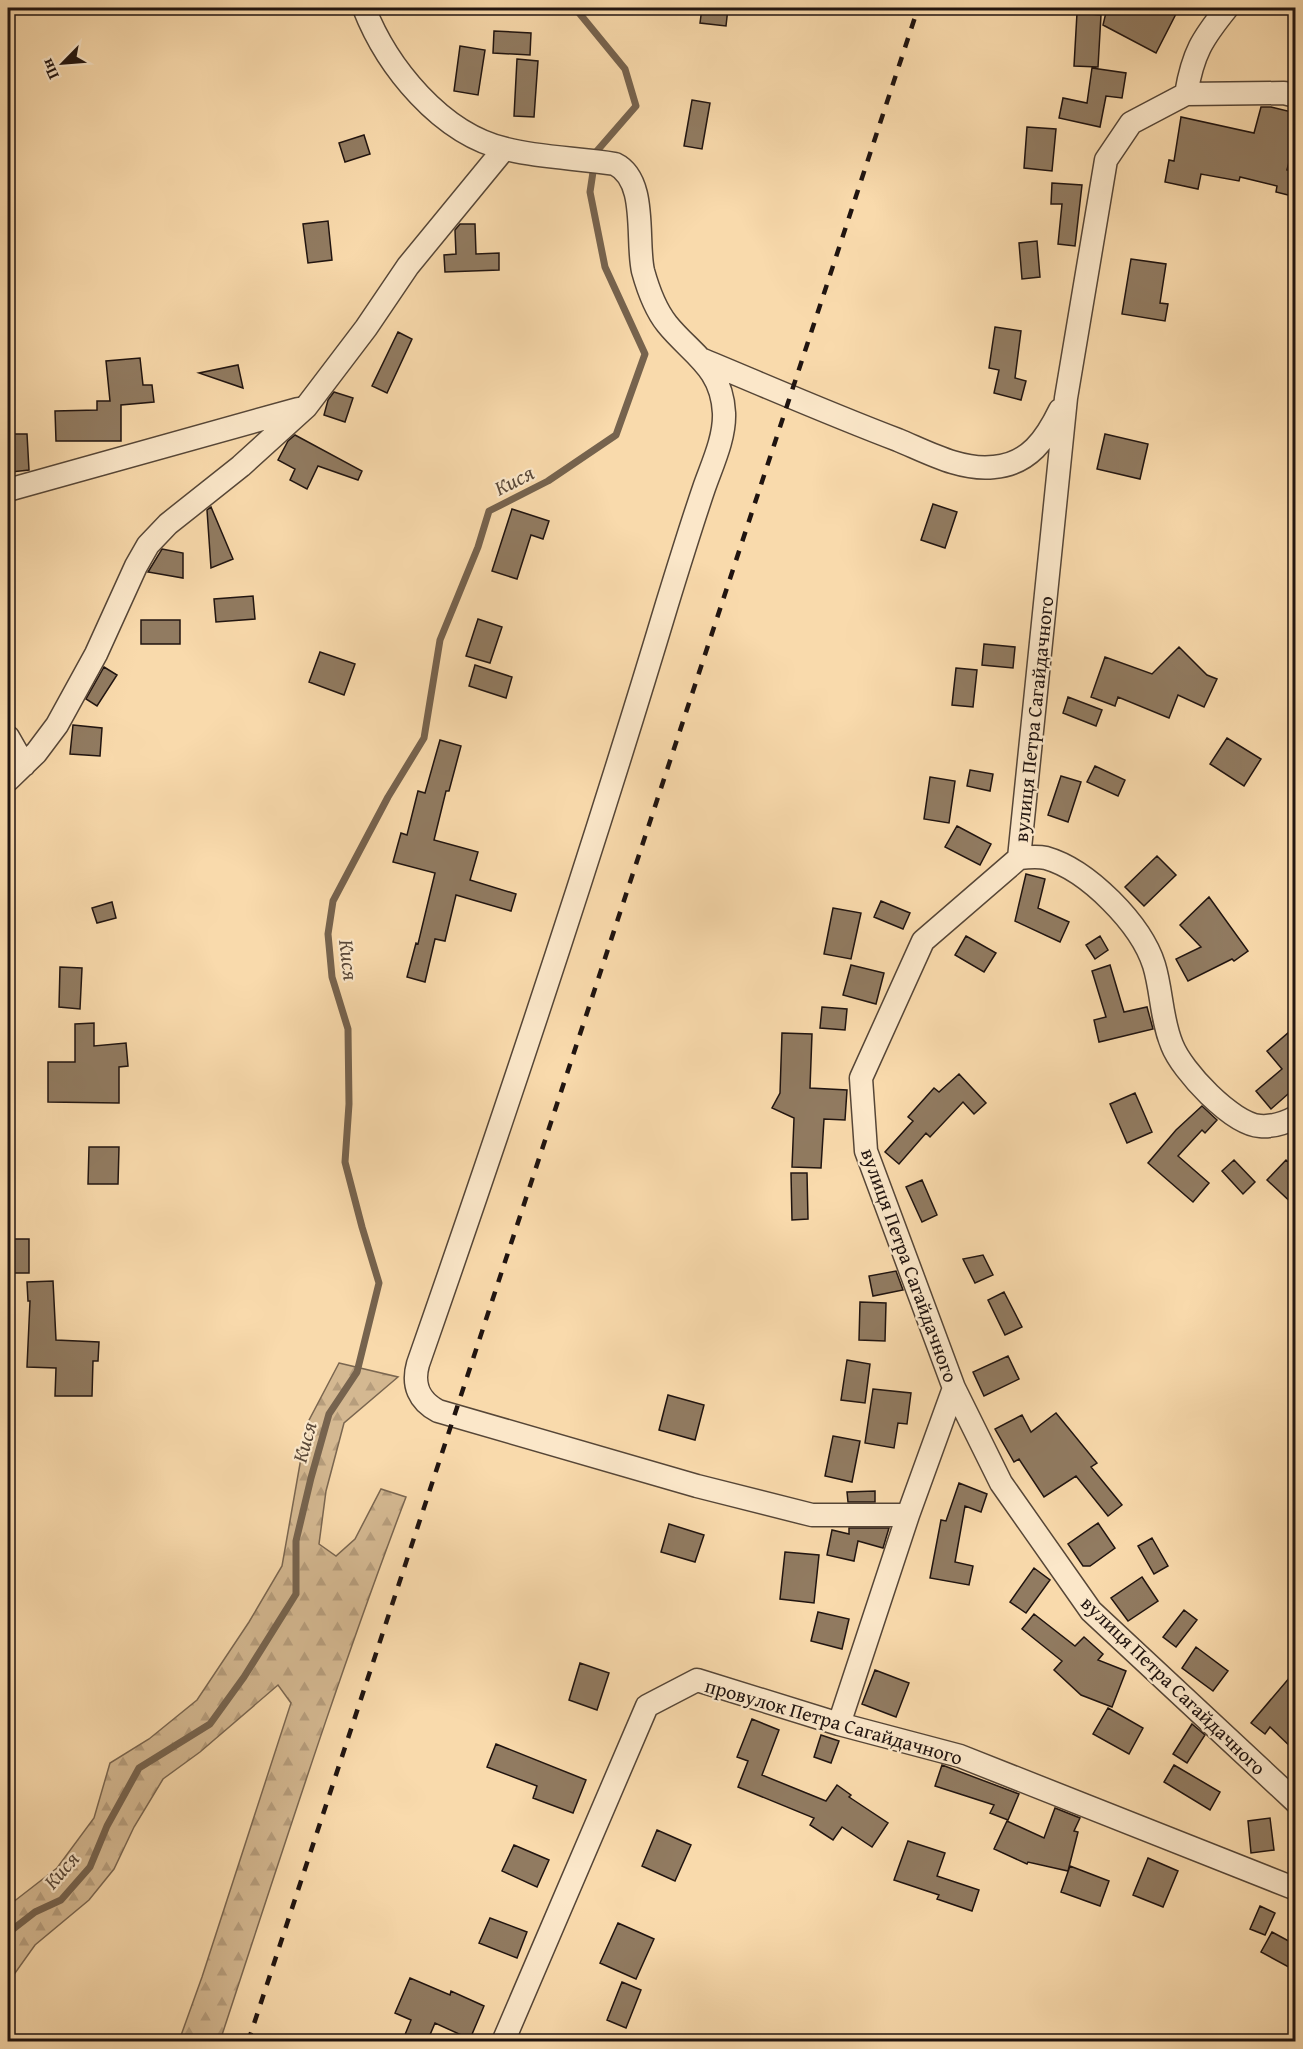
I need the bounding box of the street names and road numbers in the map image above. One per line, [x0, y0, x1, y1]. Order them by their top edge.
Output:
street label: вулиця Петра Сагайдачного [1006, 595, 1060, 843]
street label: вулиця Петра Сагайдачного [854, 1144, 966, 1386]
street label: вулиця Петра Сагайдачного [1075, 1589, 1273, 1781]
street label: провулок Петра Сагайдачного [702, 1670, 966, 1772]

